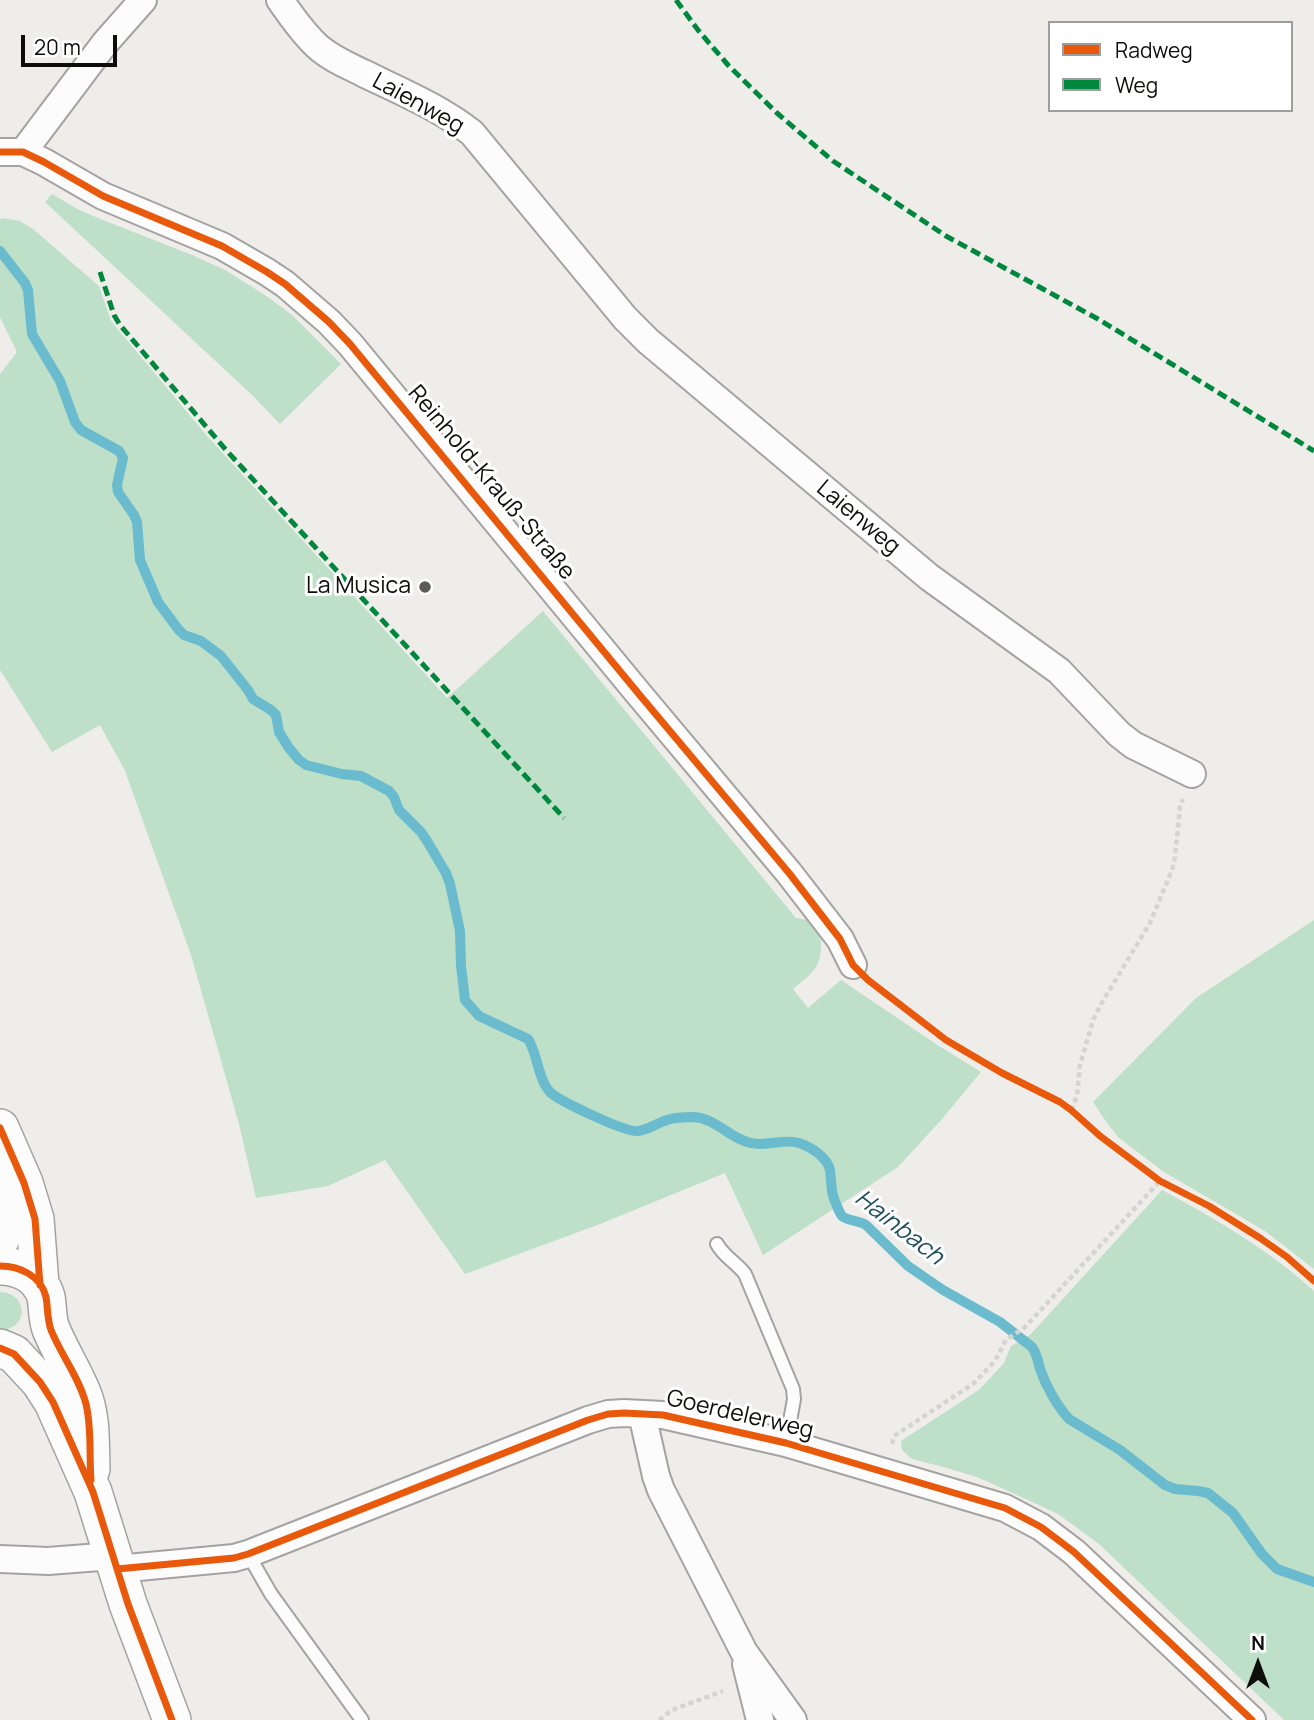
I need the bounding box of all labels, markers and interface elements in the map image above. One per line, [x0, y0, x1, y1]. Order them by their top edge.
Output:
scale bar [24, 21, 121, 65]
legend [1048, 21, 1293, 112]
text: 20 m [34, 33, 81, 61]
text: Radweg [1115, 36, 1193, 64]
street label: Laienweg [367, 67, 469, 141]
text: Weg [1115, 71, 1158, 99]
street label: Reinhold-Krauß-Straße [402, 380, 580, 586]
street label: Laienweg [810, 475, 906, 561]
place label: La Musica [306, 573, 411, 601]
marker: La Musica [417, 579, 433, 595]
water label: Hainbach [849, 1184, 949, 1272]
street label: Goerdelerweg [664, 1385, 816, 1445]
north arrow [1223, 1629, 1293, 1699]
text: N [1251, 1630, 1265, 1656]

